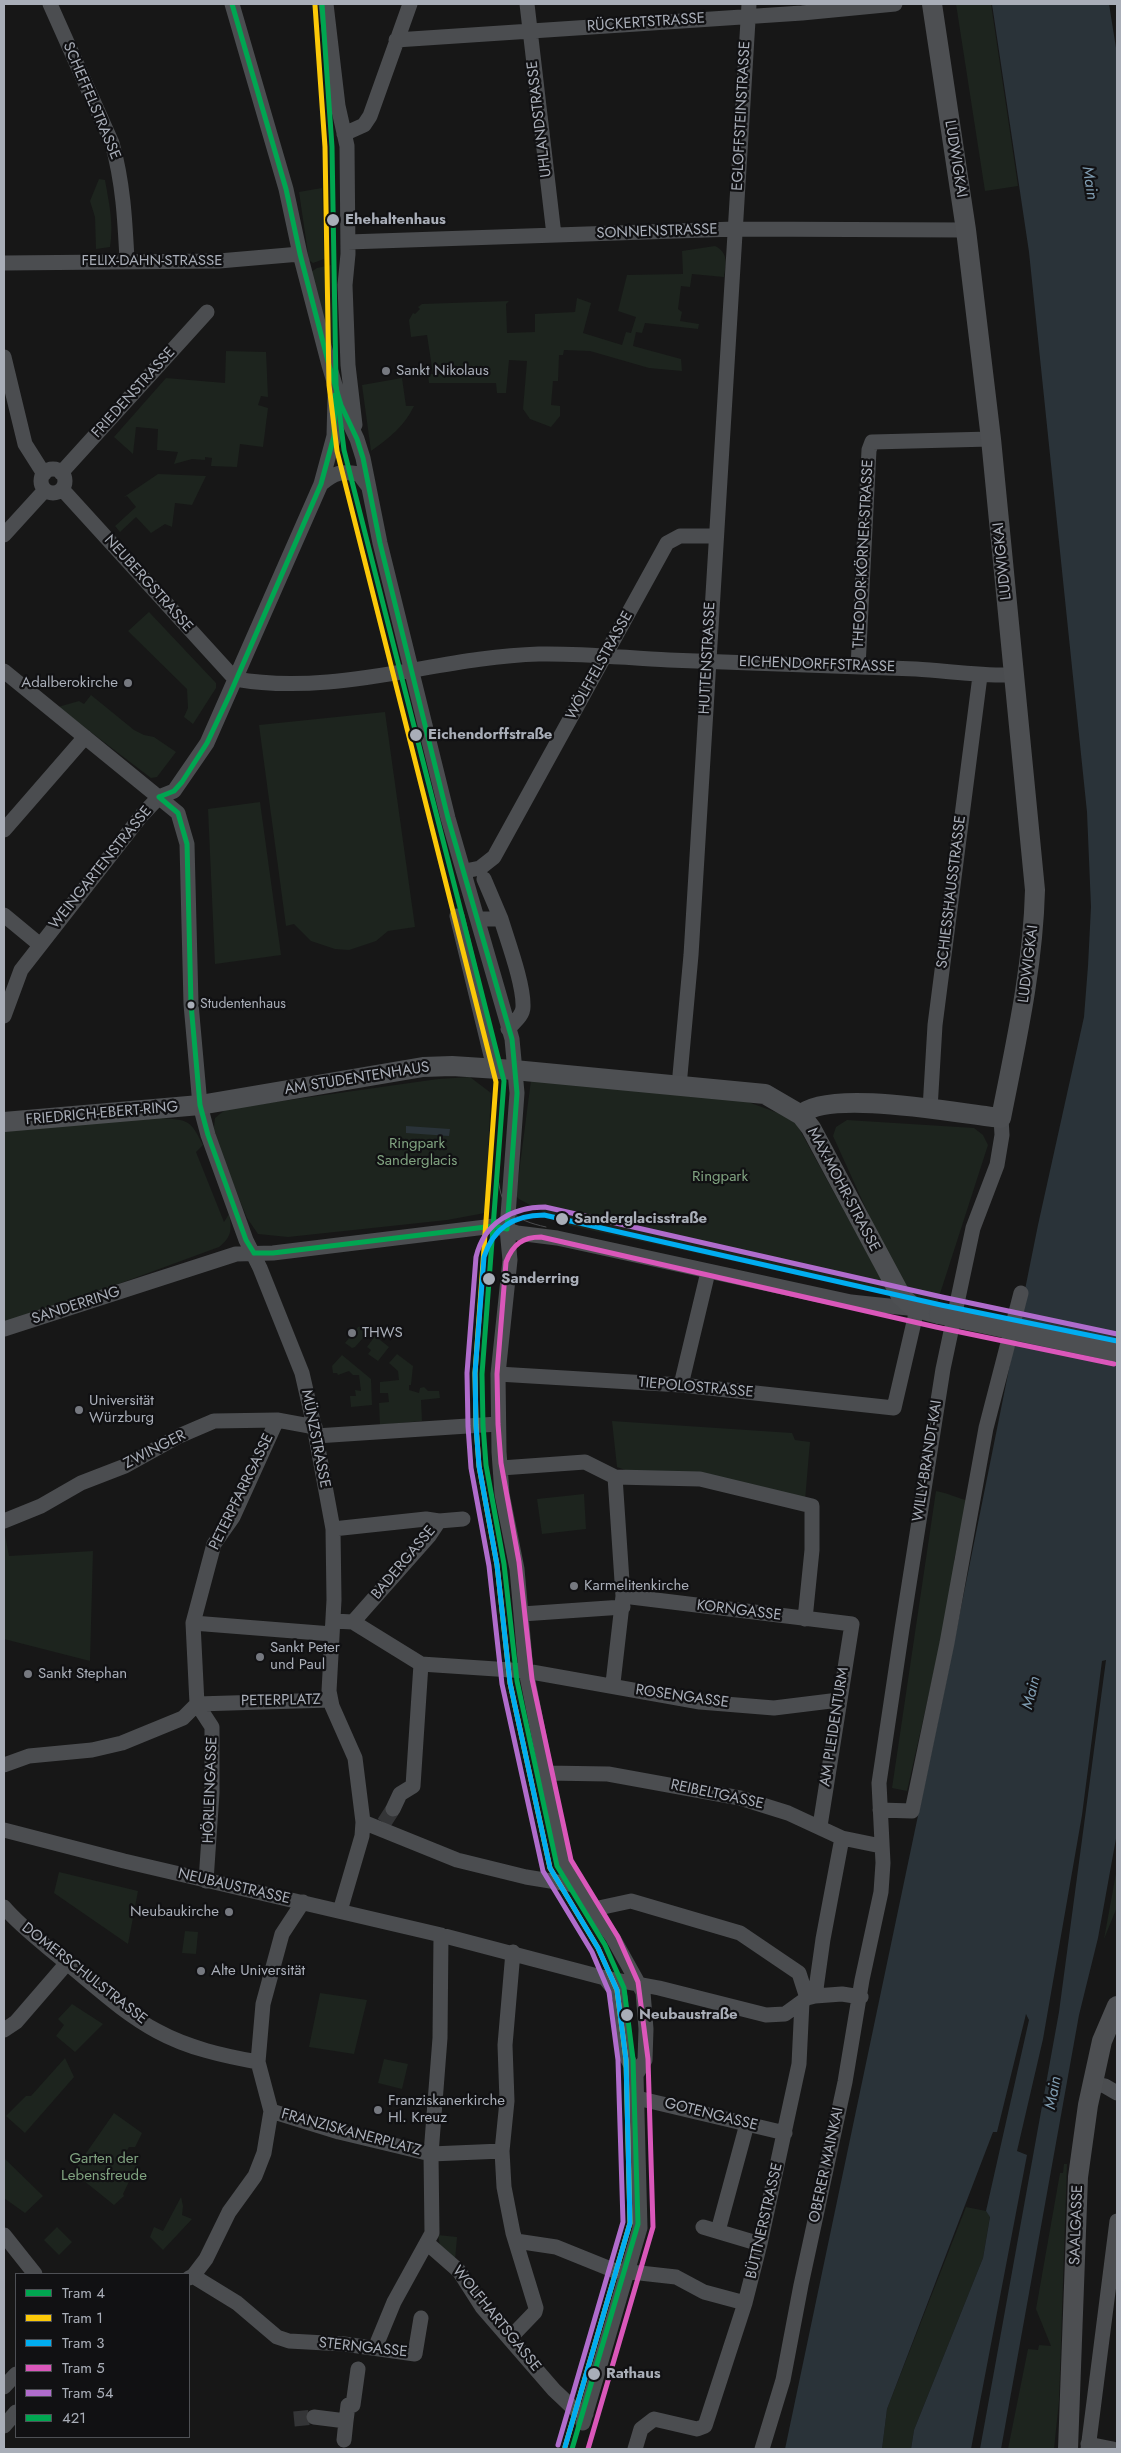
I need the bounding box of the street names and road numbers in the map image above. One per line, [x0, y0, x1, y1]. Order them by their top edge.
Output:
street label: RÜCKERTSTRASSE [586, 10, 706, 36]
street label: SCHEFFELSTRASSE [58, 40, 124, 162]
street label: EGLOFFSTEINSTRASSE [729, 41, 755, 191]
street label: UHLANDSTRASSE [524, 60, 556, 178]
street label: LUDWIGKAI [940, 119, 970, 199]
street label: SONNENSTRASSE [596, 221, 718, 243]
street label: FELIX-DAHN-STRASSE [82, 252, 222, 270]
street label: FRIEDENSTRASSE [88, 344, 180, 442]
street label: THEODOR-KÖRNER-STRASSE [850, 459, 878, 649]
street label: LUDWIGKAI [990, 521, 1016, 601]
street label: NEUBERGSTRASSE [100, 532, 196, 636]
street label: HUTTENSTRASSE [696, 601, 720, 715]
street label: WÖLFFELSTRASSE [563, 609, 637, 723]
street label: EICHENDORFFSTRASSE [739, 653, 895, 677]
street label: WEINGARTENSTRASSE [46, 803, 156, 933]
street label: SCHIESSHAUSSTRASSE [934, 814, 970, 970]
street label: LUDWIGKAI [1015, 924, 1043, 1004]
street label: AM STUDENTENHAUS [283, 1059, 431, 1099]
street label: FRIEDRICH-EBERT-RING [25, 1098, 179, 1130]
street label: MAX-MOHR-STRASSE [803, 1125, 883, 1255]
street label: SANDERRING [30, 1283, 122, 1329]
street label: TIEPOLOSTRASSE [638, 1374, 754, 1402]
street label: MÜNZSTRASSE [297, 1388, 333, 1490]
street label: WILLY-BRANDT-KAI [910, 1399, 946, 1523]
street label: ZWINGER [121, 1427, 189, 1473]
street label: PETERPFARRGASSE [206, 1431, 278, 1553]
street label: BADERGASSE [368, 1522, 440, 1604]
street label: KORNGASSE [696, 1597, 782, 1625]
street label: AM PLEIDENTURM [817, 1666, 853, 1788]
street label: ROSENGASSE [634, 1682, 730, 1712]
street label: PETERPLATZ [241, 1691, 321, 1711]
street label: HÖRLEINGASSE [200, 1736, 222, 1844]
street label: REIBELTGASSE [669, 1776, 765, 1814]
street label: NEUBAUSTRASSE [176, 1865, 292, 1909]
street label: DOMERSCHULSTRASSE [18, 1919, 150, 2029]
street label: GOTENGASSE [662, 2095, 760, 2135]
street label: FRANZISKANERPLATZ [279, 2106, 423, 2160]
street label: OBERER MAINKAI [806, 2106, 848, 2224]
street label: BÜTTNERSTRASSE [743, 2161, 787, 2281]
street label: SAALGASSE [1067, 2184, 1087, 2266]
street label: WOLFHARTSGASSE [448, 2263, 544, 2375]
street label: STERNGASSE [318, 2334, 408, 2362]

